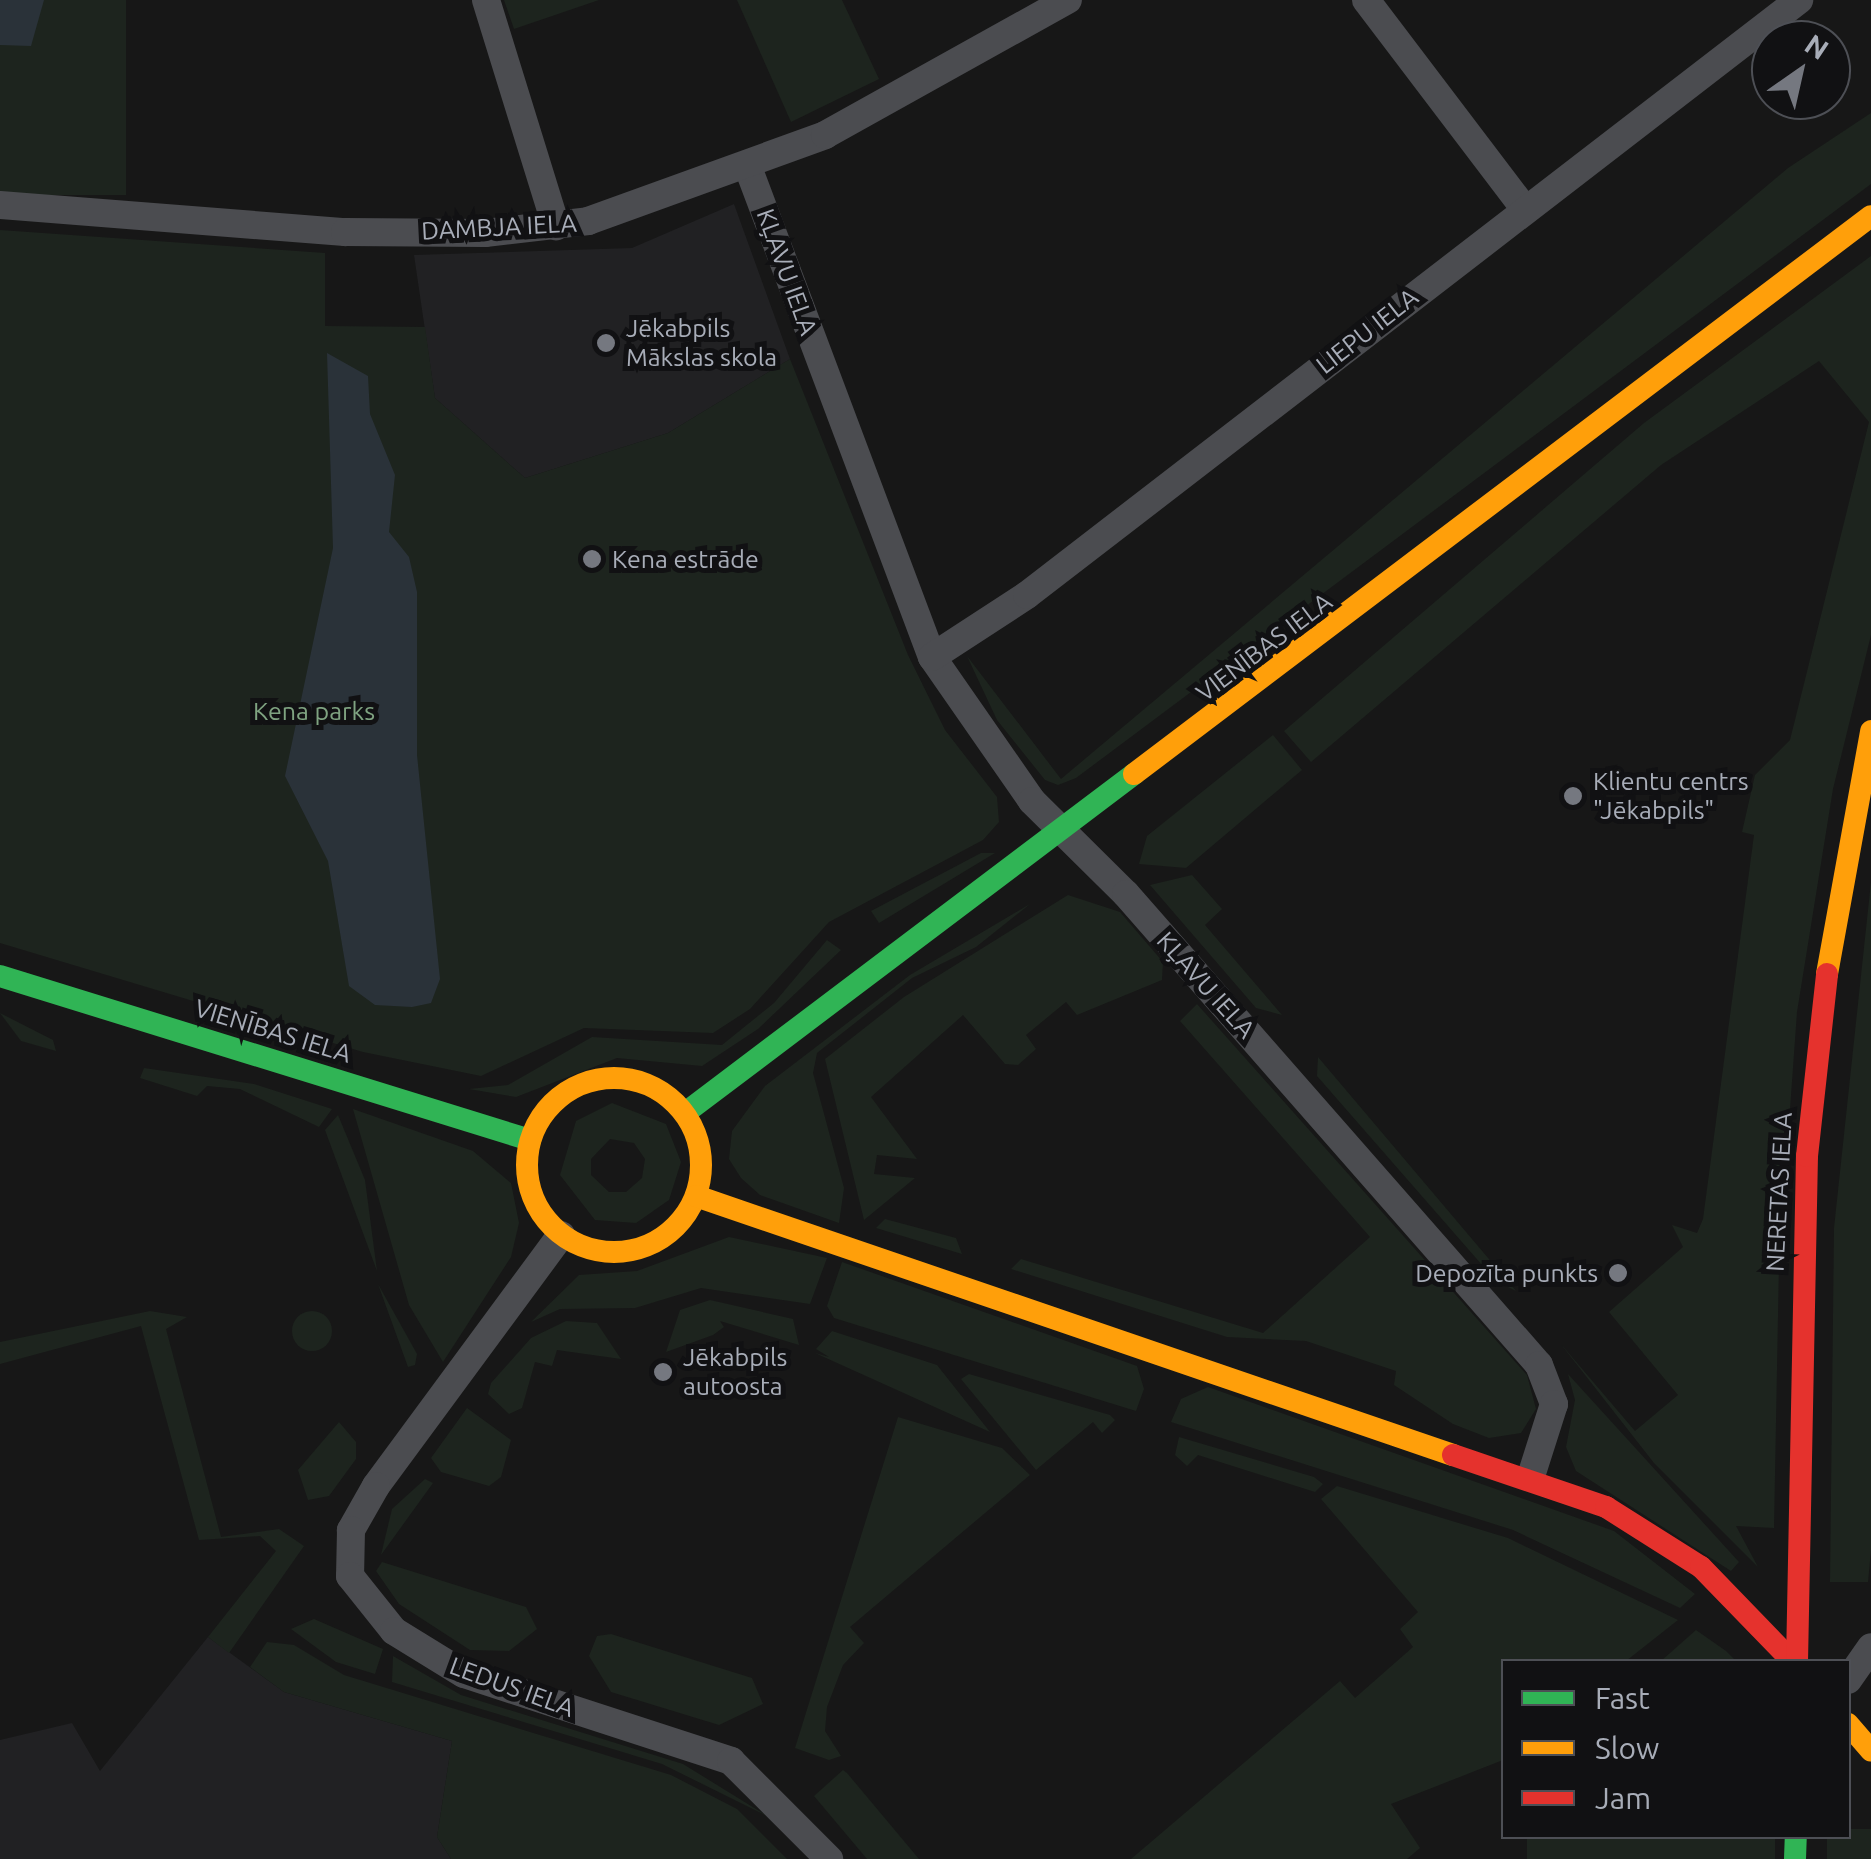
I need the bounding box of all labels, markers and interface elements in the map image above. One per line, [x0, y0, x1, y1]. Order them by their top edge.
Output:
north arrow [1751, 20, 1851, 120]
text: N [1800, 28, 1834, 65]
street label: KĻAVU IELA [750, 205, 824, 339]
street label: DAMBJA IELA [421, 208, 577, 246]
street label: LIEPU IELA [1310, 282, 1424, 380]
place label: Jēkabpils Mākslas skola [626, 314, 777, 373]
marker: Jēkabpils Mākslas skola [595, 332, 617, 354]
place label: Kena estrāde [612, 544, 759, 574]
marker: Kena estrāde [581, 548, 603, 570]
street label: VIENĪBAS IELA [1190, 586, 1338, 708]
park label: Kena parks [253, 696, 375, 726]
place label: Klientu centrs "Jēkabpils" [1593, 767, 1749, 826]
marker: Klientu centrs "Jēkabpils" [1562, 785, 1584, 807]
street label: KĻAVU IELA [1151, 926, 1261, 1044]
street label: VIENĪBAS IELA [191, 993, 355, 1069]
street label: NERETAS IELA [1760, 1112, 1798, 1272]
place label: Depozīta punkts [1415, 1258, 1598, 1288]
marker: Depozīta punkts [1607, 1262, 1629, 1284]
place label: Jēkabpils autoosta [683, 1343, 787, 1402]
marker: Jēkabpils autoosta [652, 1361, 674, 1383]
street label: LEDUS IELA [446, 1651, 578, 1723]
legend [1501, 1659, 1851, 1839]
text: Fast [1595, 1681, 1650, 1715]
text: Slow [1595, 1731, 1659, 1765]
text: Jam [1595, 1781, 1651, 1815]

